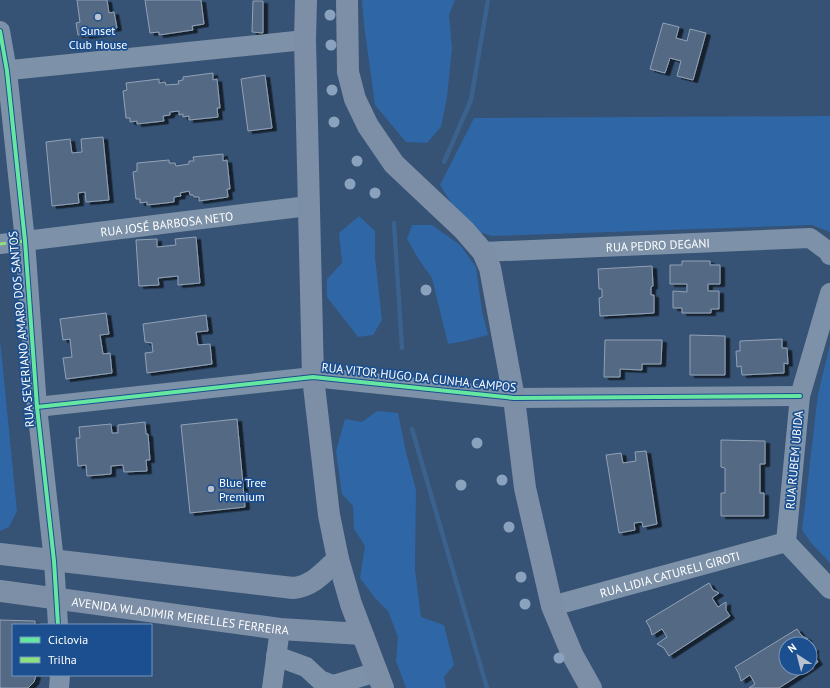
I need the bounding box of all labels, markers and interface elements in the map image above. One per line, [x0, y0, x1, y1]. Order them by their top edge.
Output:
marker: Sunset Club House [93, 12, 103, 22]
place label: Sunset Club House [69, 23, 127, 52]
street label: RUA JOSÉ BARBOSA NETO [99, 208, 234, 239]
street label: RUA SEVERIANO AMARO DOS SANTOS [5, 230, 37, 428]
street label: RUA PEDRO DEGANI [606, 235, 710, 254]
street label: RUA VITOR HUGO DA CUNHA CAMPOS [321, 359, 517, 395]
street label: RUA RUBEM UBIDA [782, 410, 806, 510]
place label: Blue Tree Premium [219, 475, 266, 504]
marker: Blue Tree Premium [206, 484, 216, 494]
street label: RUA LIDIA CATURELI GIROTI [598, 548, 741, 600]
street label: AVENIDA WLADIMIR MEIRELLES FERREIRA [71, 593, 289, 637]
legend [12, 624, 152, 676]
text: Ciclovia [48, 632, 88, 647]
north arrow [778, 636, 818, 676]
text: N [785, 640, 799, 656]
text: Trilha [48, 652, 77, 667]

